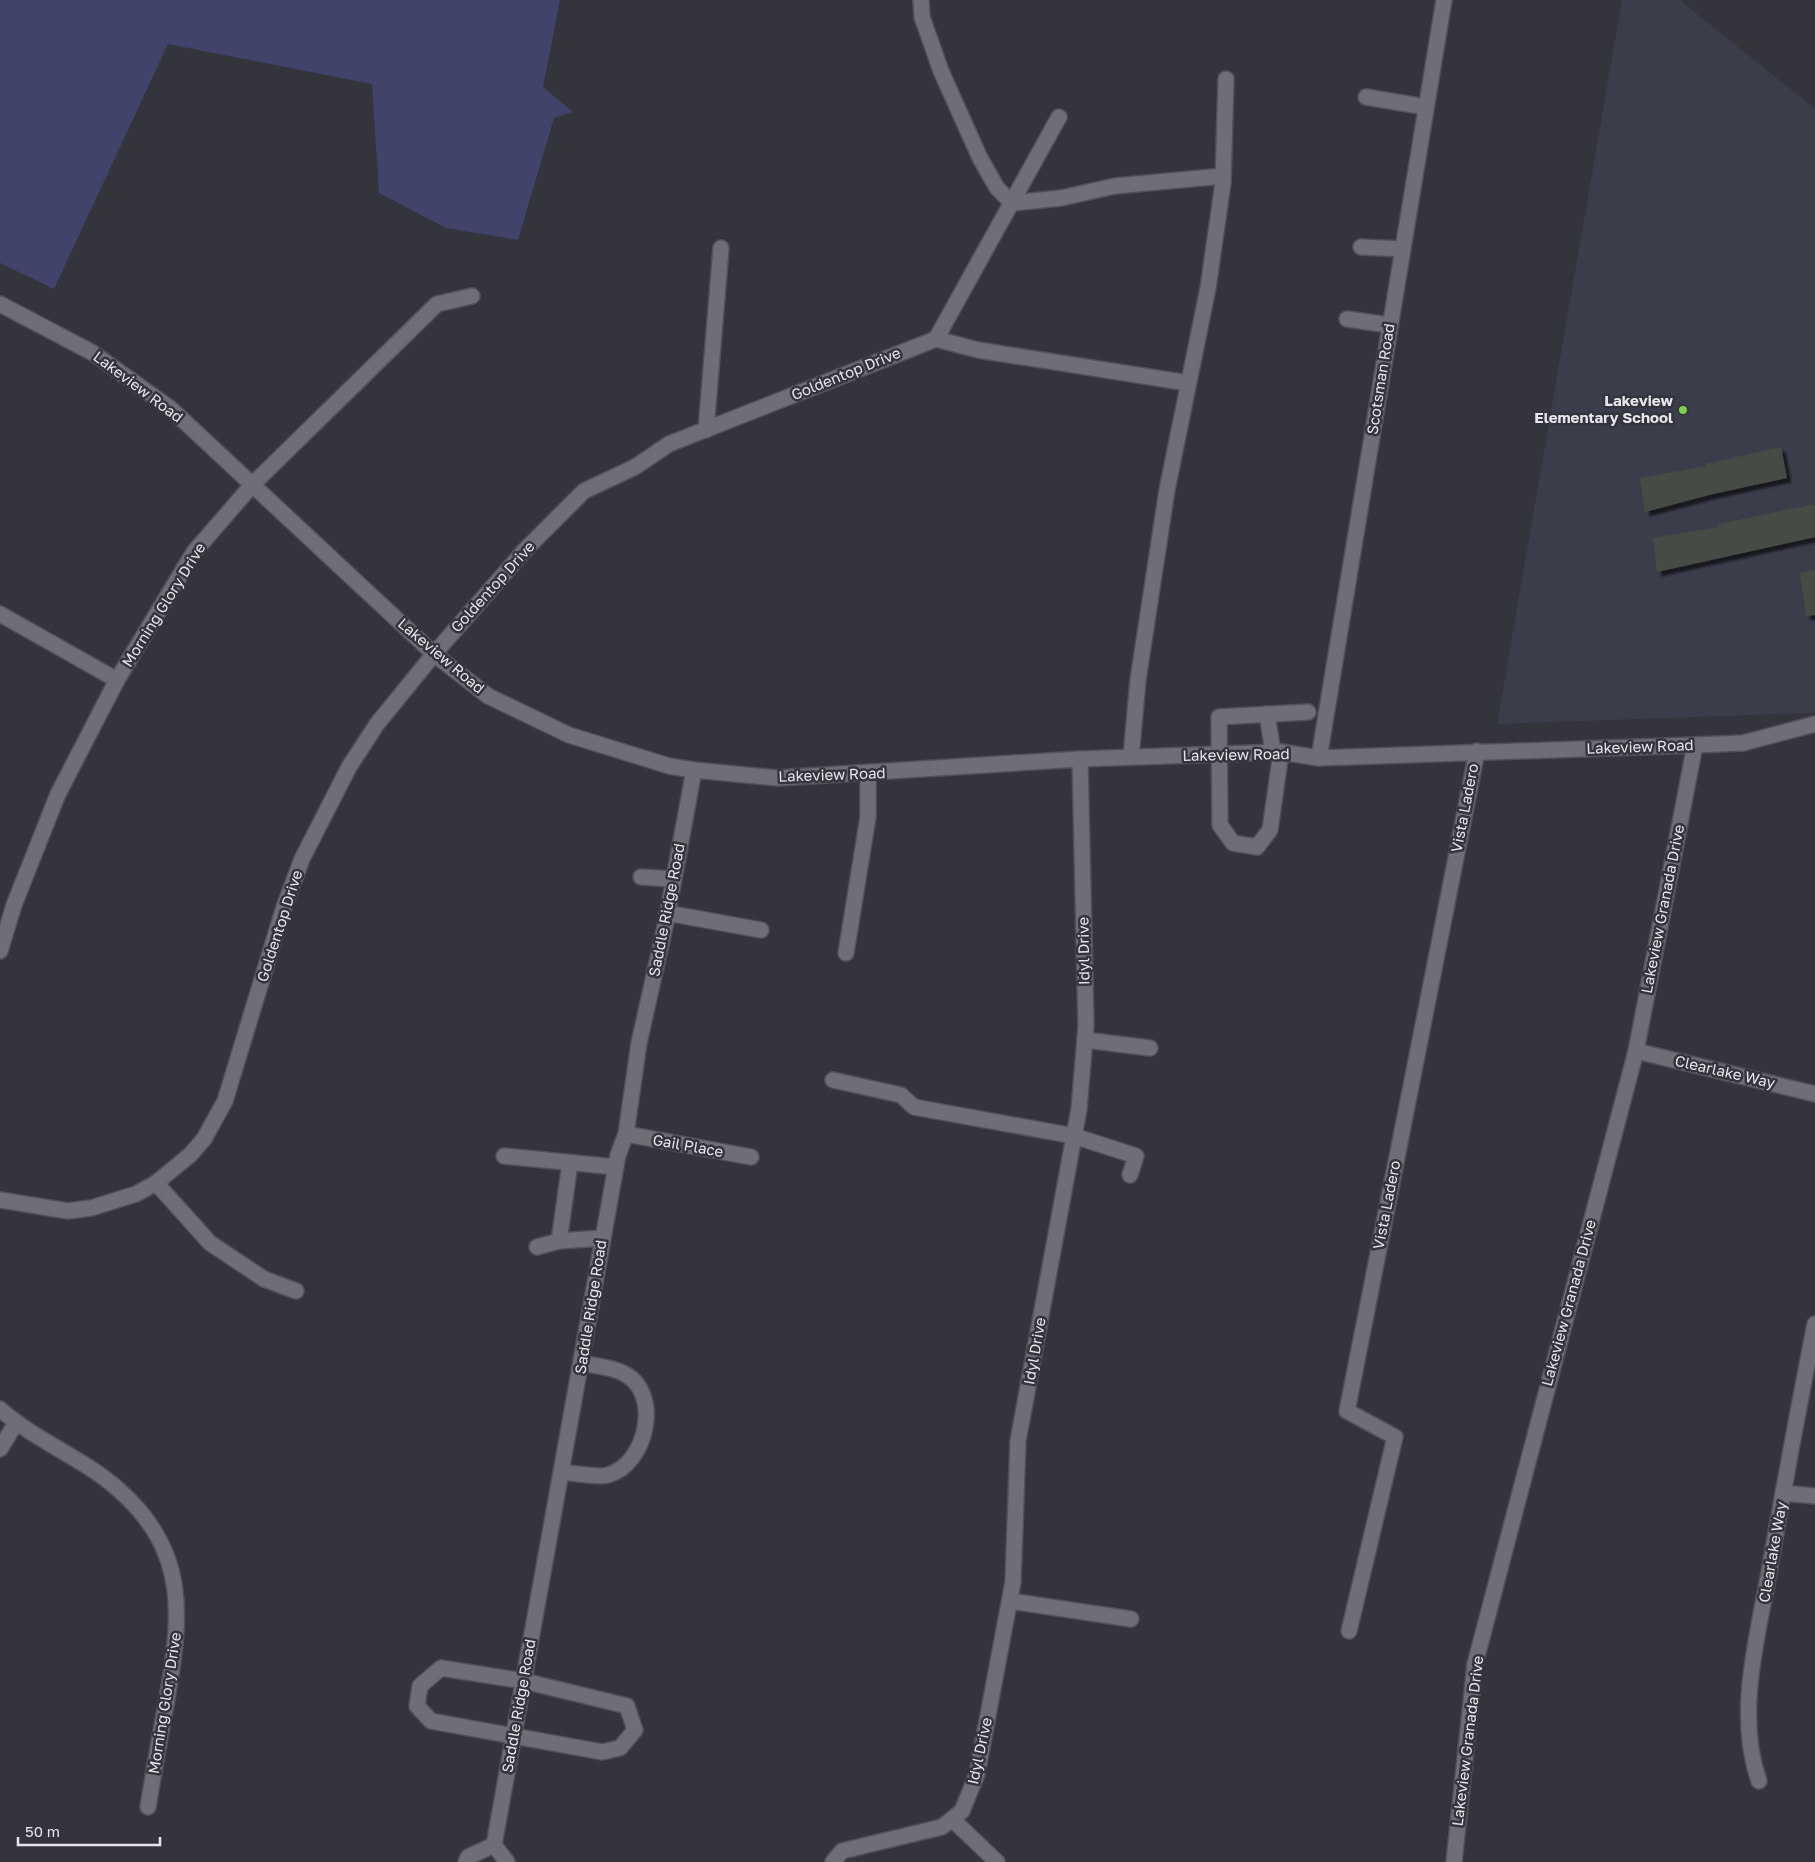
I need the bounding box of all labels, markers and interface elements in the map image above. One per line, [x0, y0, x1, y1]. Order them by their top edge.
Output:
street label: Scotsman Road [1362, 322, 1398, 436]
street label: Goldentop Drive [788, 343, 903, 403]
street label: Lakeview Road [90, 347, 187, 426]
place label: Lakeview Elementary School [1534, 391, 1674, 426]
marker: Lakeview Elementary School [1677, 404, 1689, 416]
street label: Goldentop Drive [447, 537, 538, 636]
street label: Morning Glory Drive [118, 539, 209, 670]
street label: Lakeview Road [395, 614, 489, 697]
street label: Lakeview Road [1586, 735, 1694, 757]
street label: Lakeview Road [1182, 744, 1290, 764]
street label: Vista Ladero [1447, 762, 1481, 854]
street label: Lakeview Road [778, 763, 886, 785]
street label: Lakeview Granada Drive [1637, 823, 1687, 995]
street label: Saddle Ridge Road [644, 842, 688, 978]
street label: Goldentop Drive [253, 867, 306, 984]
street label: Idyl Drive [1073, 917, 1093, 985]
street label: Clearlake Way [1673, 1051, 1778, 1091]
street label: Gail Place [651, 1130, 725, 1160]
street label: Vista Ladero [1369, 1159, 1403, 1251]
street label: Lakeview Granada Drive [1537, 1217, 1599, 1388]
street label: Saddle Ridge Road [571, 1239, 609, 1375]
street label: Idyl Drive [1019, 1315, 1049, 1386]
street label: Clearlake Way [1754, 1499, 1790, 1604]
street label: Morning Glory Drive [144, 1631, 184, 1775]
street label: Saddle Ridge Road [497, 1638, 539, 1774]
street label: Lakeview Granada Drive [1448, 1654, 1486, 1827]
street label: Idyl Drive [963, 1715, 995, 1786]
scale bar [18, 1814, 160, 1846]
text: 50 m [25, 1822, 60, 1840]

